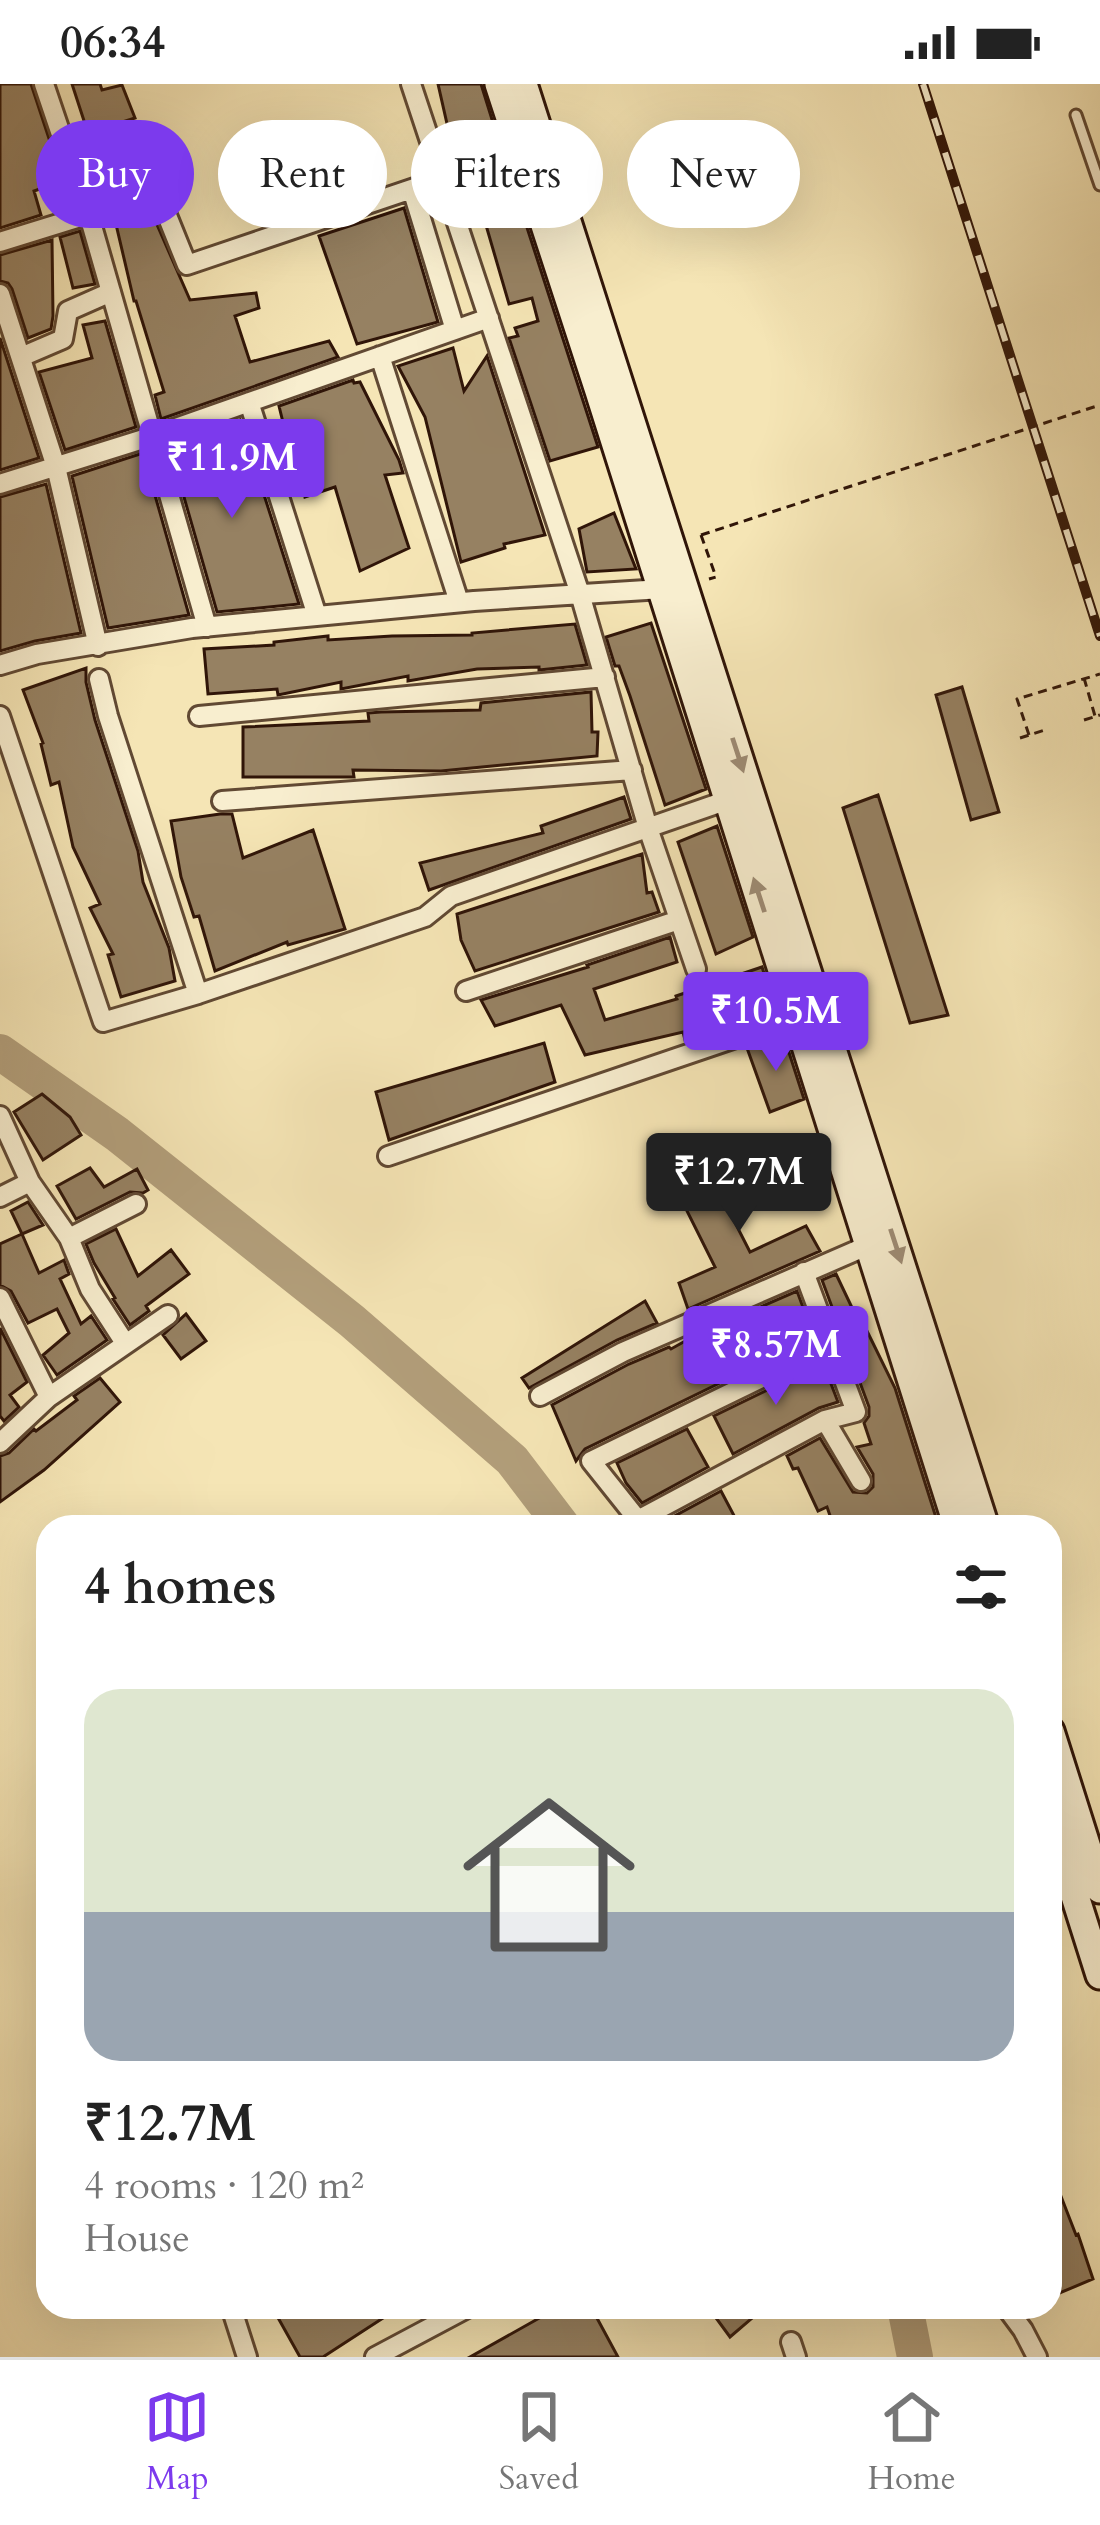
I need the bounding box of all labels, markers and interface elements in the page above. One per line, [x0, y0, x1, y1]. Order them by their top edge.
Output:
text: 06:34 [60, 12, 165, 73]
chip: Buy [36, 120, 194, 228]
chip: Rent [218, 120, 387, 228]
chip: Filters [411, 120, 603, 228]
chip: New [627, 120, 800, 228]
pin: ₹11.9M [134, 419, 330, 521]
text: ₹11.9M [166, 431, 298, 484]
one-way arrow [730, 737, 749, 774]
one-way arrow [748, 876, 767, 913]
pin: ₹10.5M [678, 972, 874, 1074]
text: ₹10.5M [710, 984, 842, 1037]
pin: ₹12.7M [641, 1133, 837, 1235]
text: ₹12.7M [673, 1145, 805, 1198]
one-way arrow [888, 1228, 906, 1265]
pin: ₹8.57M [678, 1306, 874, 1408]
text: ₹8.57M [710, 1318, 842, 1371]
text: 4 homes [84, 1552, 276, 1622]
icon: filters [948, 1554, 1014, 1620]
icon: home [441, 1767, 657, 1983]
text: ₹12.7M [84, 2089, 256, 2159]
text: 4 rooms · 120 m² [84, 2159, 364, 2212]
text: House [84, 2212, 190, 2265]
tab: Map [144, 2384, 210, 2501]
tab: Saved [499, 2384, 579, 2501]
tab: Home [867, 2384, 956, 2501]

